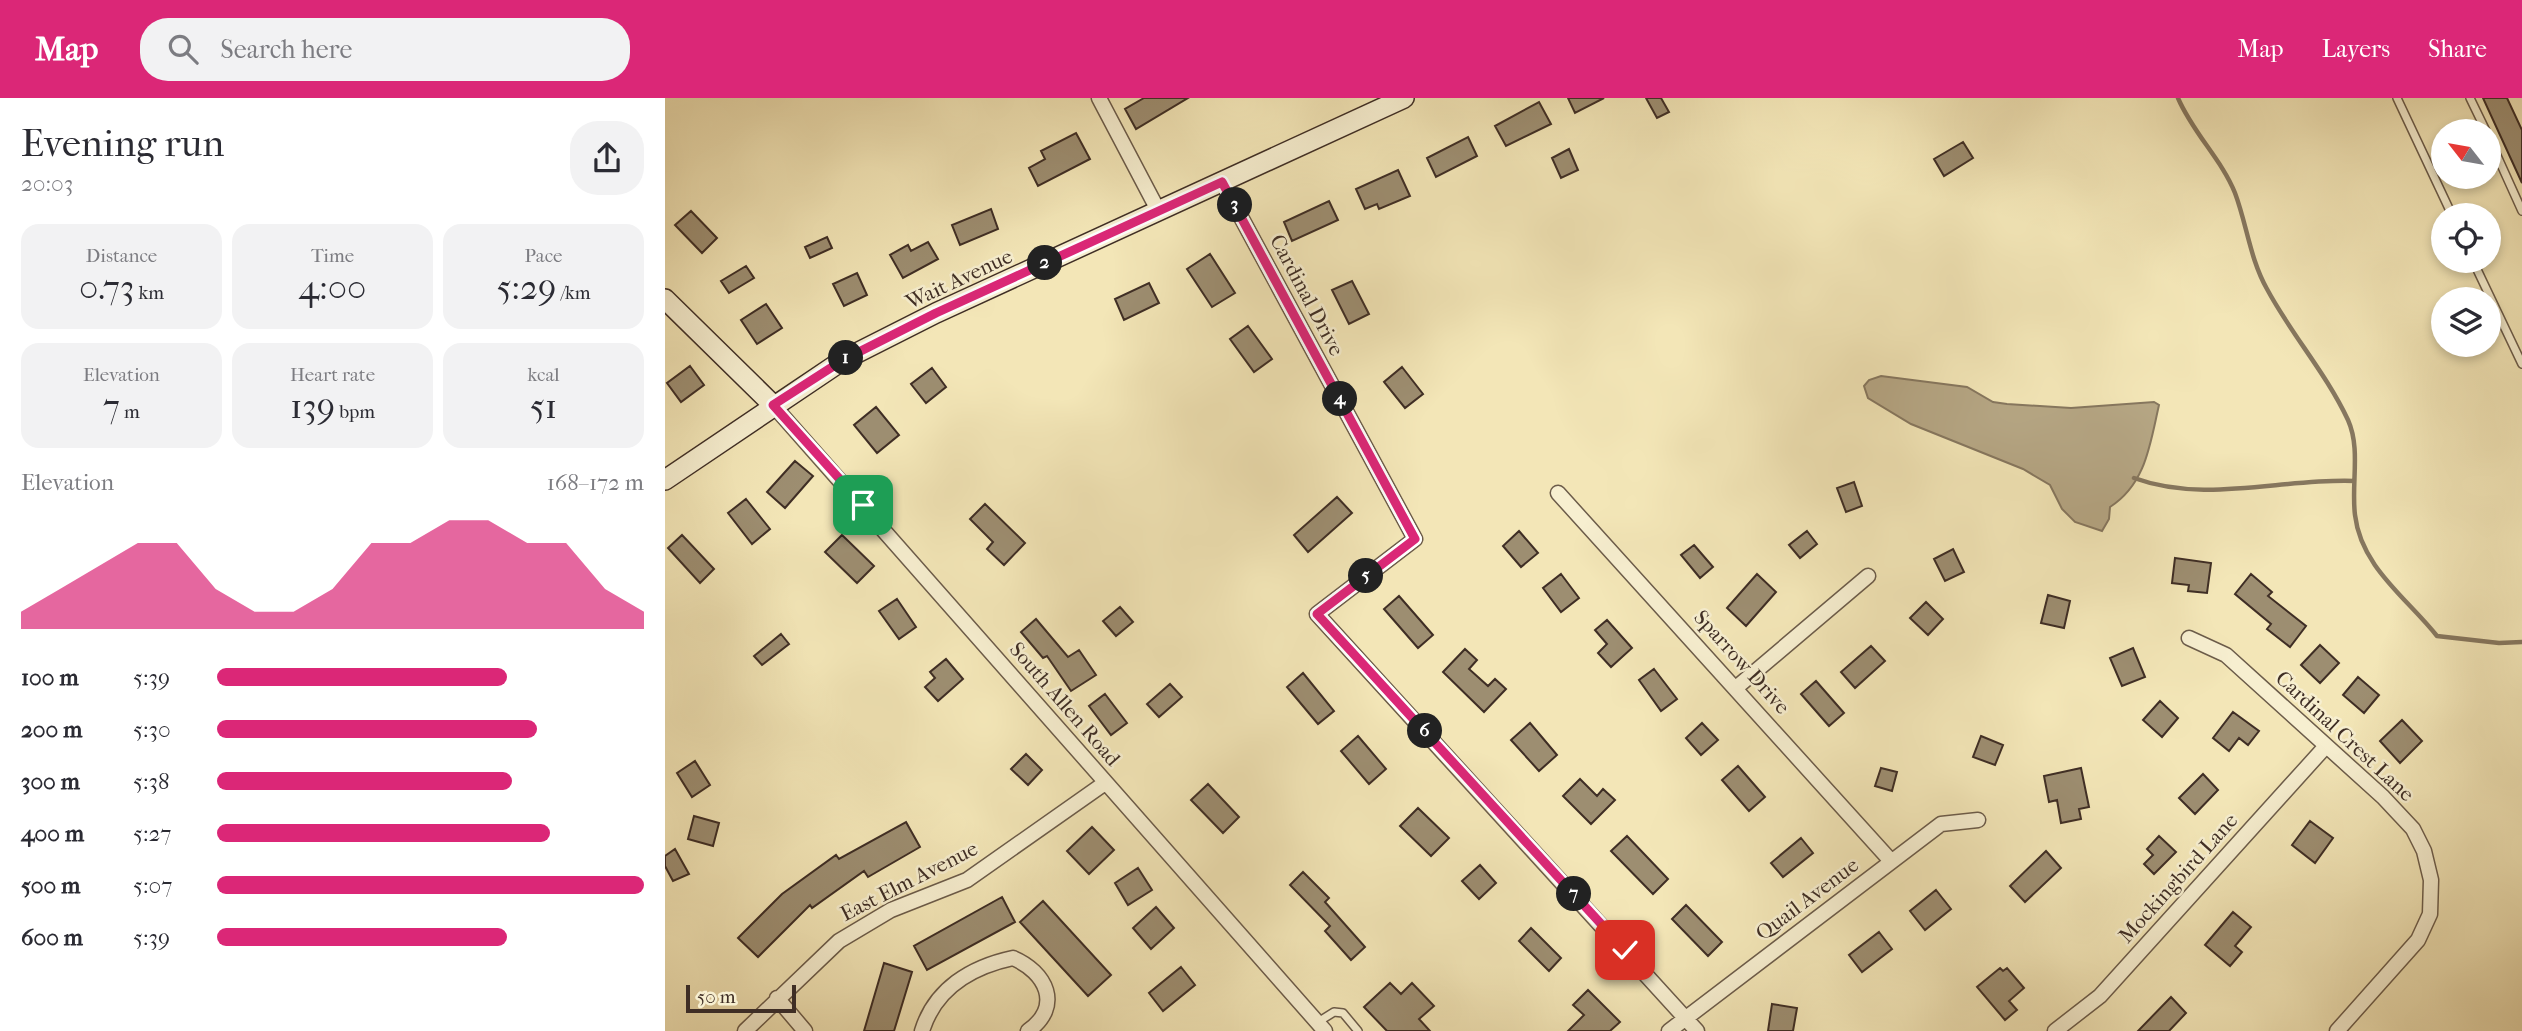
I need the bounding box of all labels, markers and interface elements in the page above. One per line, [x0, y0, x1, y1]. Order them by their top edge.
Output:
search box [140, 18, 630, 81]
text: Map [35, 30, 98, 69]
icon: search [164, 30, 202, 68]
text: Search here [220, 34, 352, 65]
text: Map [2238, 35, 2284, 63]
text: Layers [2322, 35, 2390, 63]
text: Share [2428, 35, 2487, 63]
north arrow [2431, 119, 2501, 189]
map controls [2431, 119, 2501, 357]
text: Evening run [21, 121, 224, 166]
button: share [570, 121, 644, 195]
text: 20:03 [21, 170, 73, 197]
pin: 3 [1217, 188, 1253, 222]
text: 3 [1231, 193, 1238, 215]
button: locate [2431, 203, 2501, 273]
street label: Cardinal Drive [1265, 230, 1349, 360]
street label: Wait Avenue [901, 244, 1016, 315]
text: Distance [86, 245, 157, 267]
text: Time [311, 245, 354, 267]
text: Pace [525, 245, 562, 267]
pin: 2 [1027, 246, 1063, 280]
text: 2 [1040, 251, 1049, 273]
text: 0.73 [79, 267, 134, 308]
text: 4:00 [299, 267, 366, 308]
text: 5:29 [496, 267, 556, 308]
text: km [134, 282, 164, 304]
text: /km [556, 282, 591, 304]
button: layers [2431, 287, 2501, 357]
pin: 1 [829, 341, 863, 376]
text: 1 [842, 346, 849, 368]
text: Elevation [83, 364, 160, 386]
text: Heart rate [290, 364, 375, 386]
text: kcal [528, 364, 559, 386]
pin: 4 [1323, 382, 1357, 416]
text: 7 [103, 386, 120, 427]
text: 139 [290, 386, 335, 427]
text: 51 [530, 386, 557, 427]
text: 4 [1334, 387, 1345, 409]
text: m [120, 401, 140, 423]
text: bpm [335, 401, 375, 423]
text: Elevation [21, 469, 114, 496]
text: 168–172 m [547, 469, 644, 496]
pin [833, 475, 893, 535]
icon: arrive [844, 486, 882, 524]
pin: 5 [1349, 559, 1383, 594]
text: 5 [1361, 564, 1370, 586]
street label: Sparrow Drive [1689, 605, 1795, 719]
street label: South Allen Road [1005, 637, 1126, 771]
text: 100 m [21, 664, 79, 691]
text: 5:39 [133, 664, 170, 691]
street label: Cardinal Crest Lane [2271, 666, 2419, 806]
pin: 6 [1407, 714, 1443, 748]
text: 200 m [21, 716, 82, 743]
text: 5:30 [133, 716, 171, 743]
text: 6 [1419, 719, 1430, 741]
text: 300 m [21, 768, 80, 795]
text: 5:38 [133, 768, 170, 795]
street label: Mockingbird Lane [2114, 808, 2242, 948]
text: 400 m [21, 820, 84, 847]
text: 5:27 [133, 820, 171, 847]
street label: East Elm Avenue [836, 836, 982, 926]
street label: Quail Avenue [1751, 853, 1863, 945]
text: 500 m [21, 872, 80, 899]
text: 5:07 [133, 872, 172, 899]
pin: 7 [1557, 876, 1591, 912]
text: 7 [1569, 882, 1578, 904]
pin [1595, 920, 1655, 980]
text: 600 m [21, 924, 83, 951]
text: 5:39 [133, 924, 170, 951]
icon: check [1606, 931, 1644, 969]
scale bar [686, 982, 796, 1014]
text: 50 m [697, 986, 736, 1008]

